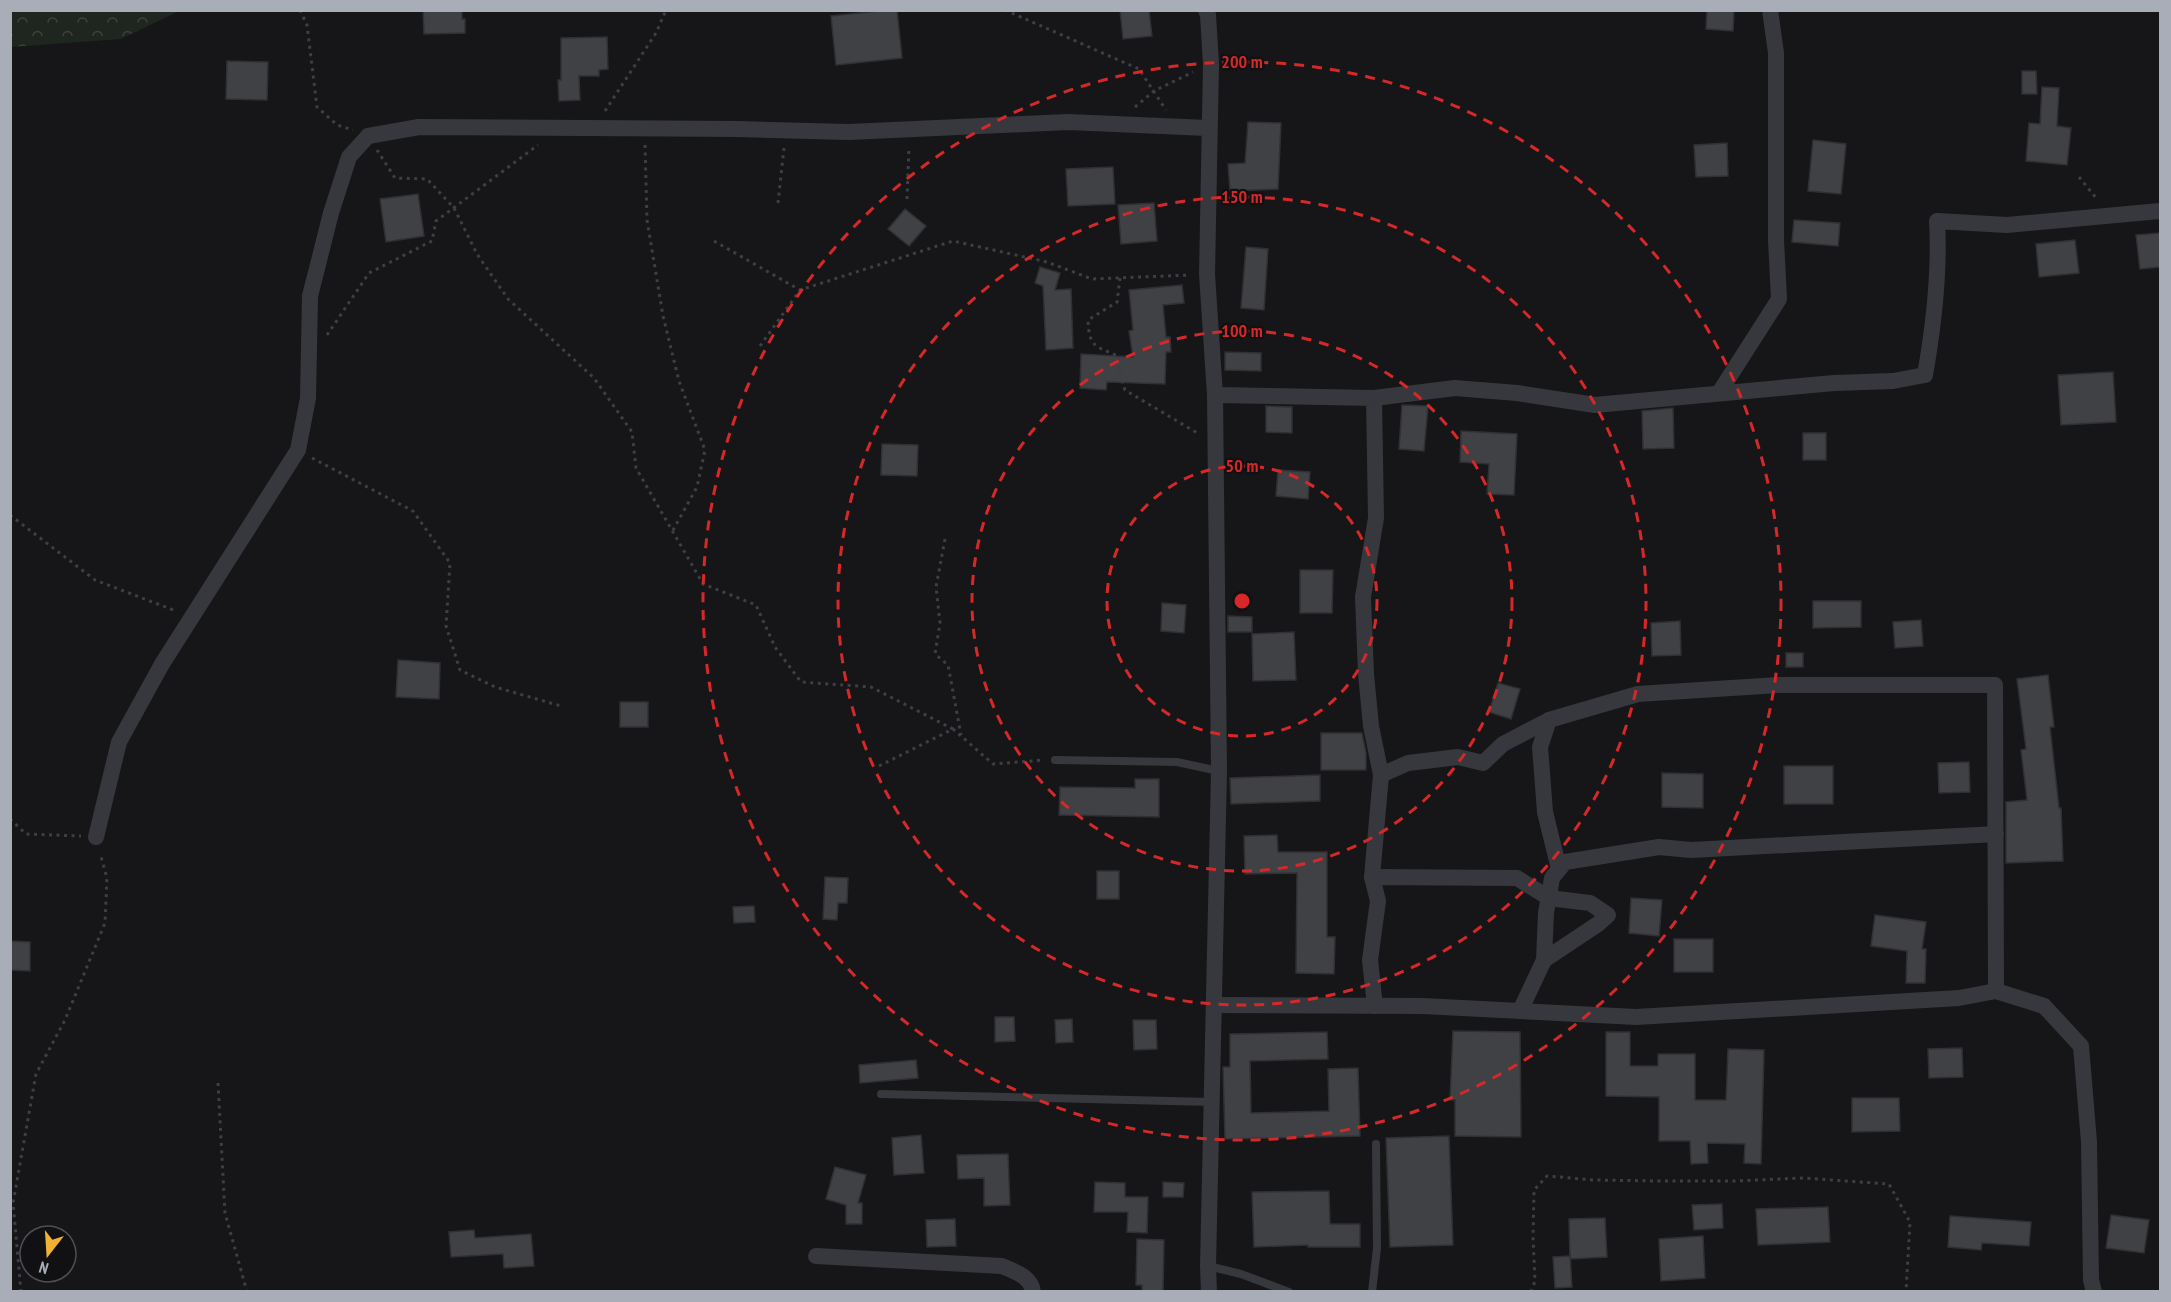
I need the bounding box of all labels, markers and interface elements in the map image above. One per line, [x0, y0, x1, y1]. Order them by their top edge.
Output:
text: 200 m [1221, 50, 1263, 73]
text: 150 m [1221, 185, 1263, 208]
text: 100 m [1221, 319, 1263, 342]
text: 50 m [1226, 454, 1258, 477]
centre of rings [1232, 591, 1252, 611]
north arrow [18, 1224, 78, 1284]
text: N [37, 1258, 51, 1279]

